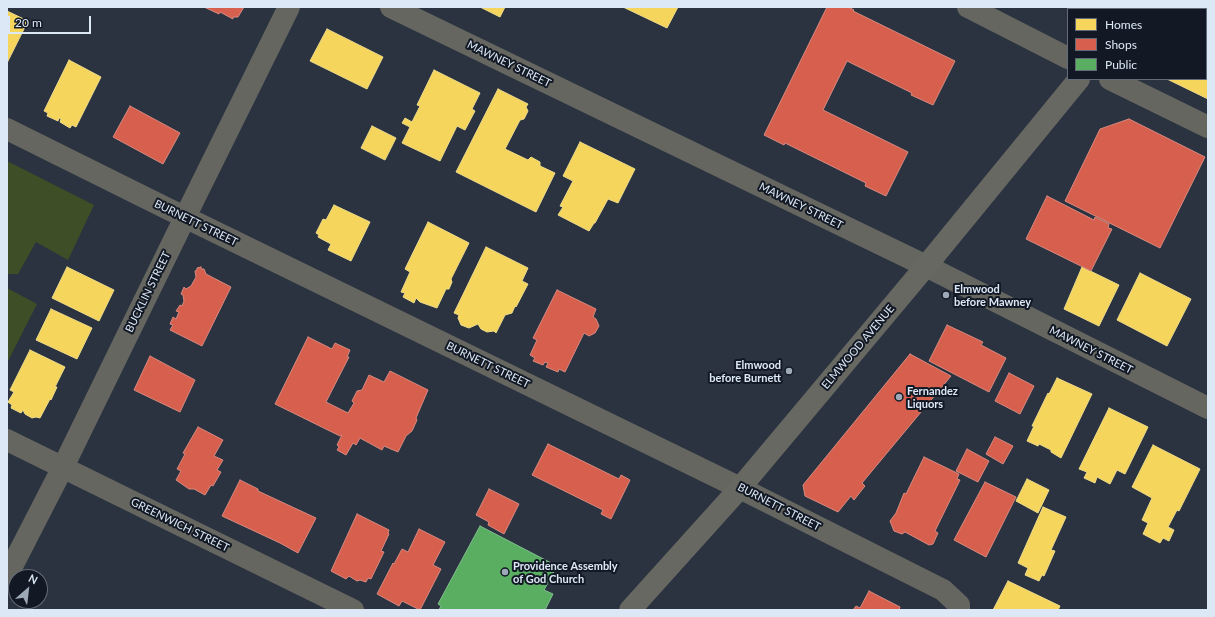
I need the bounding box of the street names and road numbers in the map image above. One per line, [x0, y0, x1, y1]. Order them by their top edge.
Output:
street label: MAWNEY STREET [465, 38, 553, 90]
street label: MAWNEY STREET [757, 180, 845, 232]
street label: BURNETT STREET [152, 197, 240, 249]
street label: BUCKLIN STREET [123, 249, 173, 335]
street label: ELMWOOD AVENUE [819, 302, 897, 392]
street label: MAWNEY STREET [1047, 323, 1135, 377]
street label: BURNETT STREET [444, 339, 532, 391]
street label: BURNETT STREET [735, 480, 823, 534]
street label: GREENWICH STREET [129, 495, 231, 555]

